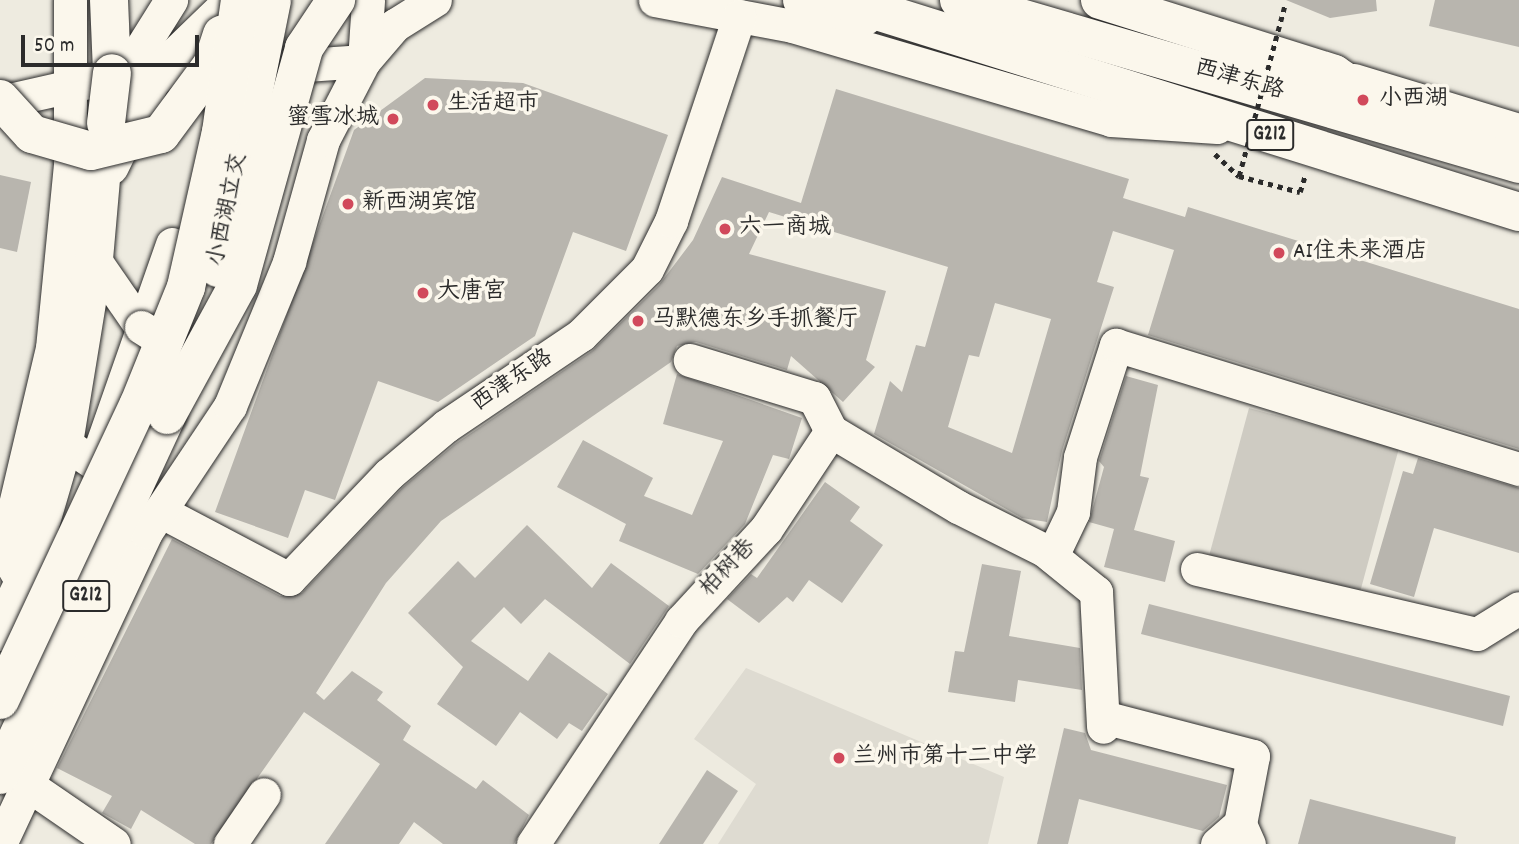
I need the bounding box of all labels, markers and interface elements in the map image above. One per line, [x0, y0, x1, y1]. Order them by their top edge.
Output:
scale bar [24, 21, 203, 65]
text: 50 m [34, 32, 74, 62]
street label: 西津东路 [1191, 55, 1287, 107]
place label: 小西湖 [1379, 86, 1448, 114]
marker: 小西湖 [1353, 90, 1373, 110]
place label: 生活超市 [447, 91, 539, 119]
marker: 生活超市 [425, 97, 441, 113]
place label: 蜜雪冰城 [287, 105, 379, 133]
marker: 蜜雪冰城 [385, 111, 401, 127]
road number: G212 [1246, 118, 1294, 152]
street label: 小西湖立交 [204, 151, 254, 269]
place label: 新西湖宾馆 [362, 190, 477, 218]
marker: 新西湖宾馆 [340, 196, 356, 212]
place label: 六一商城 [739, 215, 831, 243]
marker: 六一商城 [717, 221, 733, 237]
place label: AI住未来酒店 [1293, 239, 1428, 267]
marker: AI住未来酒店 [1271, 245, 1287, 261]
place label: 大唐宫 [437, 279, 506, 307]
marker: 大唐宫 [415, 285, 431, 301]
place label: 马默德东乡手抓餐厅 [652, 307, 859, 335]
marker: 马默德东乡手抓餐厅 [630, 313, 646, 329]
street label: 西津东路 [467, 345, 559, 419]
street label: 柏树巷 [695, 534, 763, 604]
road number: G212 [62, 578, 110, 614]
place label: 兰州市第十二中学 [853, 744, 1037, 772]
marker: 兰州市第十二中学 [831, 750, 847, 766]

